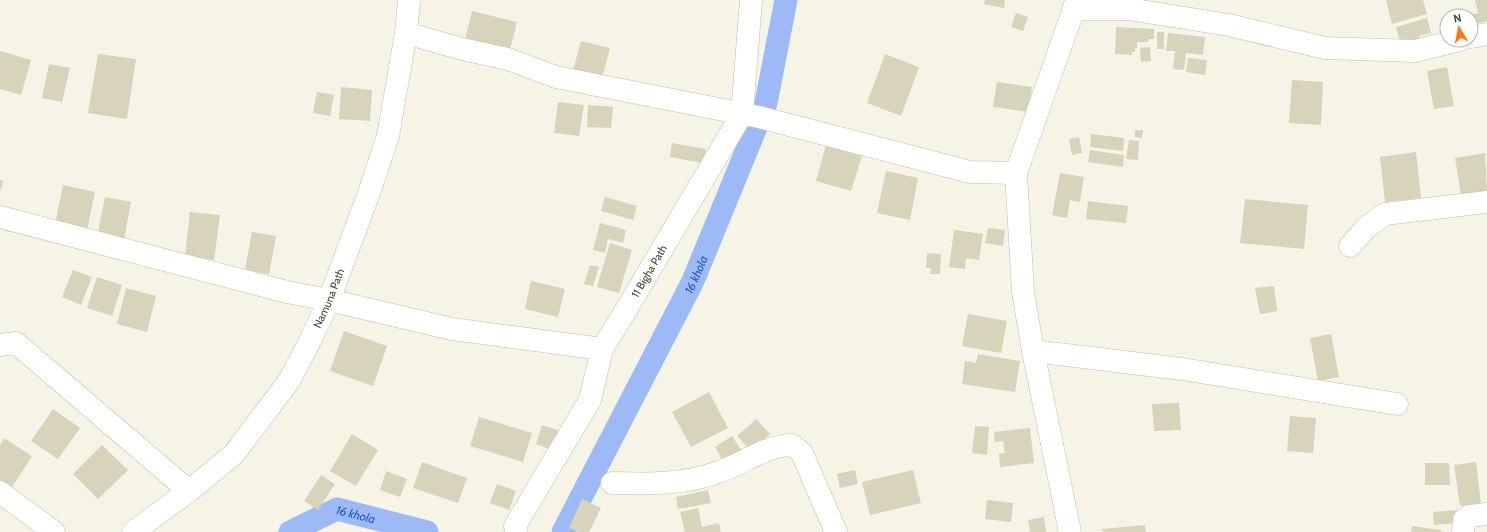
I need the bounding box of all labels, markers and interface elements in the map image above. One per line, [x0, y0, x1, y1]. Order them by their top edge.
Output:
north arrow [1439, 8, 1479, 48]
text: N [1452, 11, 1462, 26]
street label: 11 Bigha Path [628, 242, 670, 300]
water label: 16 khola [681, 253, 710, 295]
street label: Namuna Path [310, 266, 347, 330]
water label: 16 khola [335, 502, 377, 526]

